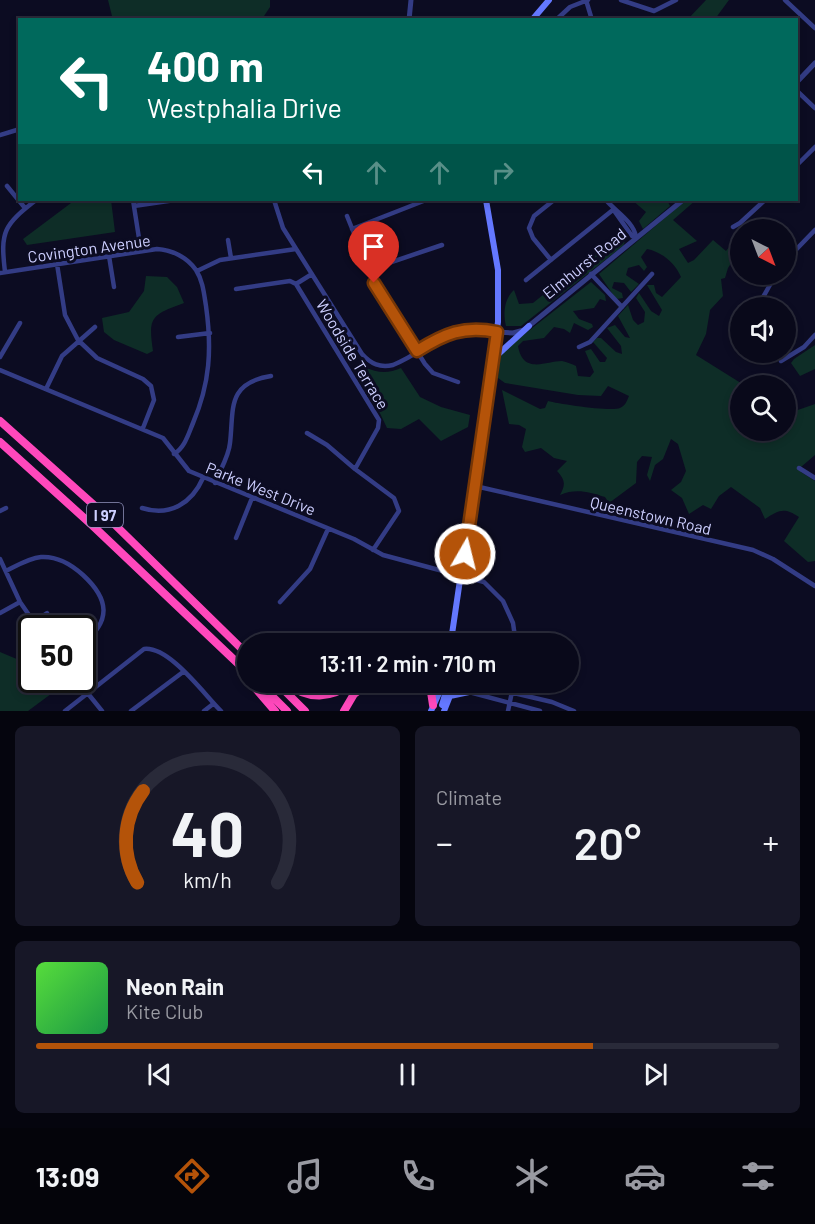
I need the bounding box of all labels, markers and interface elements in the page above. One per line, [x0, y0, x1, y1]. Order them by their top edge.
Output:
text: 400 m [147, 40, 264, 90]
icon: left [48, 42, 126, 120]
text: Westphalia Drive [147, 91, 342, 123]
icon: left [297, 156, 330, 189]
icon: ahead [360, 156, 393, 189]
icon: ahead [423, 156, 456, 189]
icon: right [486, 156, 519, 189]
north arrow [730, 219, 796, 285]
map controls [730, 219, 796, 441]
pin [348, 221, 399, 283]
street label: Elmhurst Road [539, 224, 629, 302]
street label: Covington Avenue [26, 230, 152, 266]
icon: arrive [357, 230, 390, 263]
street label: Woodside Terrace [313, 296, 393, 412]
button: sound [730, 297, 796, 363]
button: search [730, 375, 796, 441]
street label: Parke West Drive [203, 457, 319, 519]
street label: Queenstown Road [589, 492, 713, 538]
road number: I 97 [87, 503, 123, 527]
position arrow [433, 522, 497, 586]
speed limit sign: 50 [18, 615, 96, 693]
text: 13:11 · 2 min · 710 m [320, 650, 496, 676]
text: Climate [436, 785, 502, 809]
text: 40 [171, 795, 244, 869]
text: 20° [574, 815, 641, 869]
text: − [436, 822, 453, 862]
text: + [763, 822, 779, 862]
text: km/h [183, 867, 232, 892]
text: Neon Rain [126, 973, 224, 999]
text: Kite Club [126, 999, 203, 1023]
icon: previous [143, 1058, 176, 1091]
icon: pause [391, 1058, 424, 1091]
icon: next [639, 1058, 672, 1091]
icon: directions [171, 1155, 213, 1197]
icon: music [284, 1155, 326, 1197]
icon: phone [397, 1155, 439, 1197]
icon: climate [511, 1155, 553, 1197]
icon: car [624, 1155, 666, 1197]
icon: filters [737, 1155, 779, 1197]
text: 13:09 [36, 1160, 99, 1192]

